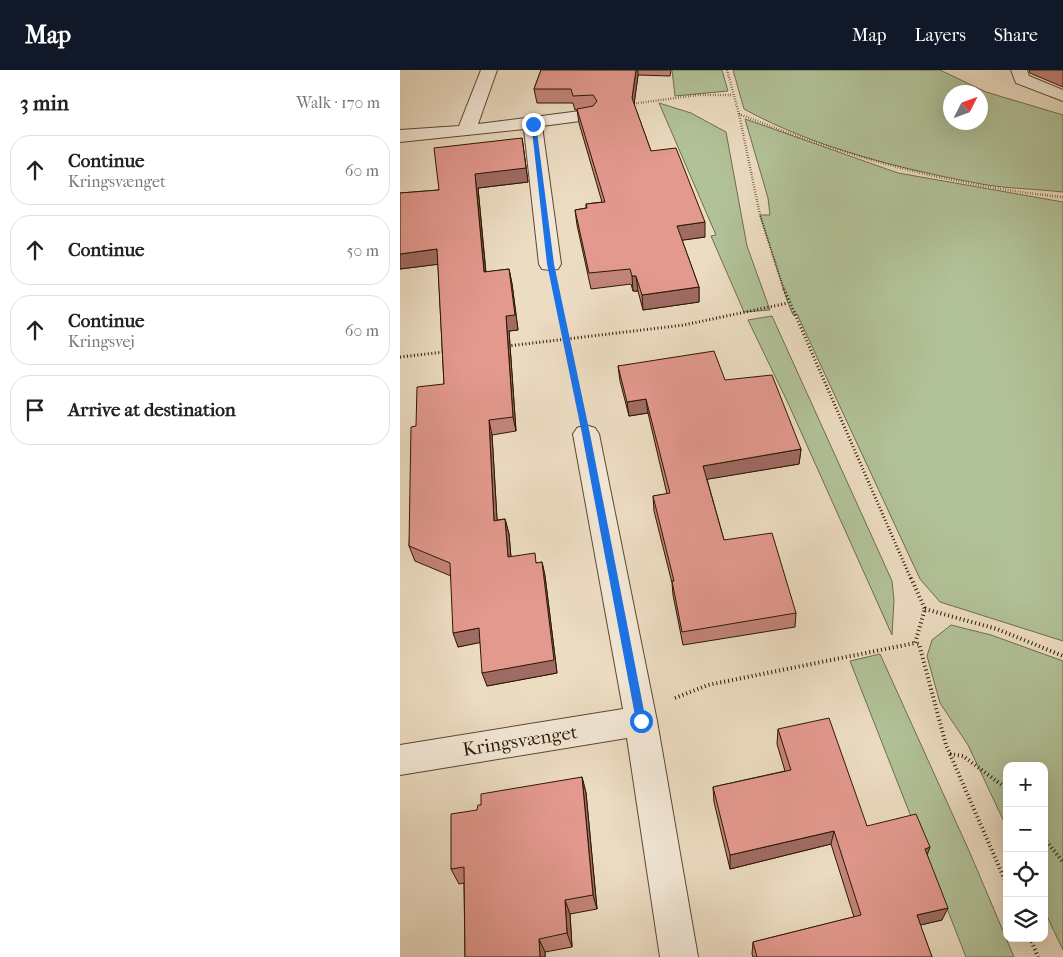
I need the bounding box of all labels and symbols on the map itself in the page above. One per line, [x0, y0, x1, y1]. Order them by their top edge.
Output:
north arrow [943, 85, 988, 130]
route end [522, 113, 545, 136]
route start [630, 710, 653, 733]
street label: Kringsvænget [461, 721, 579, 761]

